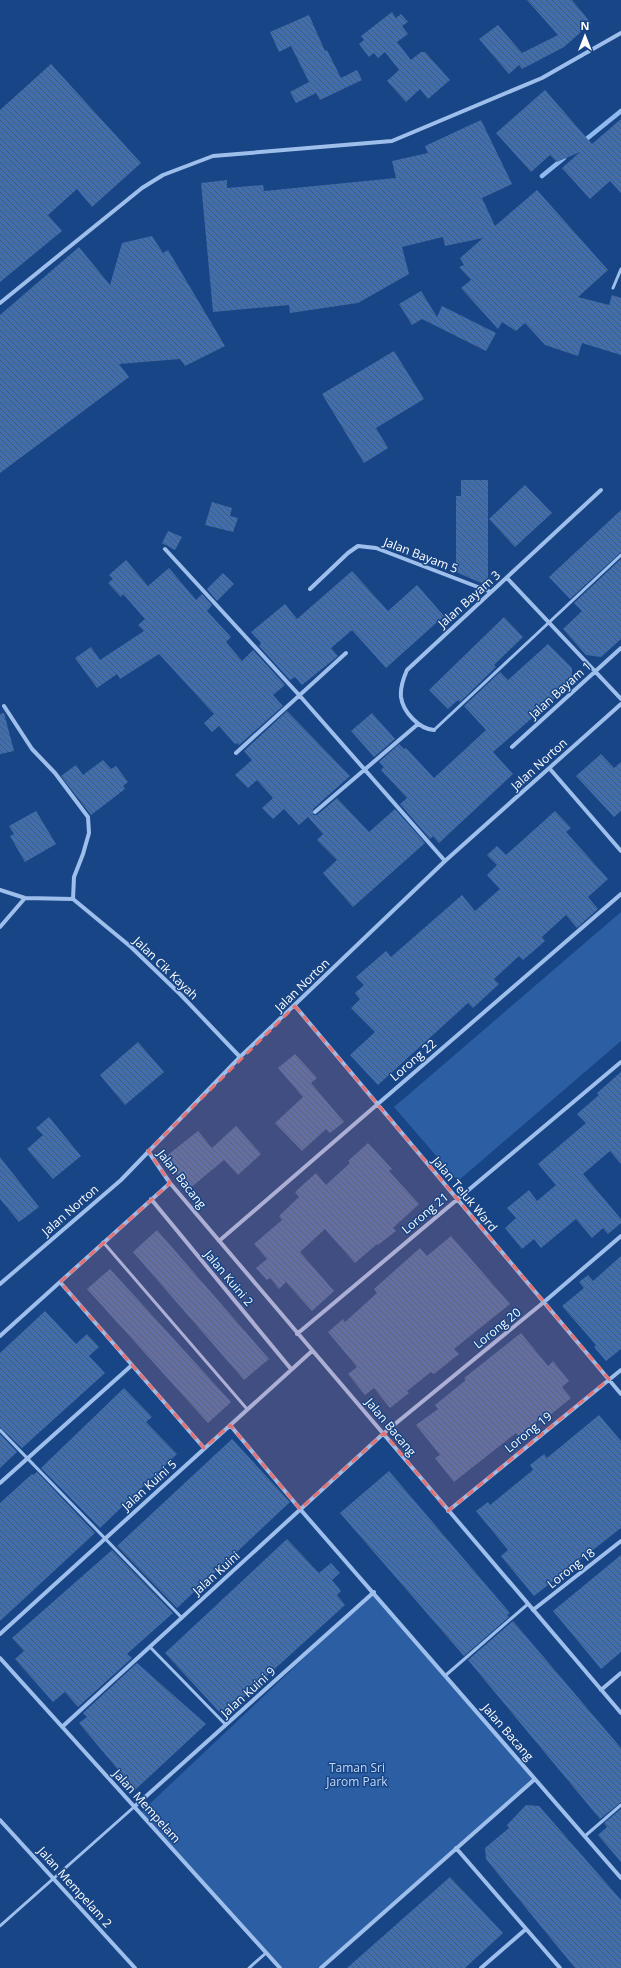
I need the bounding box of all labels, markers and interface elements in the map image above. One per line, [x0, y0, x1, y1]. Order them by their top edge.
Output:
north arrow [565, 16, 605, 56]
text: N [581, 18, 589, 33]
street label: Jalan Bayam 5 [380, 533, 461, 577]
street label: Jalan Bayam 3 [433, 566, 504, 632]
street label: Jalan Bayam 1 [524, 657, 595, 723]
street label: Jalan Norton [507, 734, 571, 794]
street label: Jalan Cik Kayah [129, 932, 202, 1003]
street label: Jalan Norton [270, 955, 333, 1016]
street label: Lorong 22 [386, 1035, 440, 1085]
street label: Jalan Bacang [153, 1145, 211, 1212]
street label: Jalan Teluk Ward [428, 1152, 501, 1235]
street label: Jalan Norton [37, 1181, 102, 1240]
street label: Lorong 21 [398, 1188, 452, 1238]
street label: Jalan Kuini 2 [200, 1246, 258, 1310]
street label: Lorong 20 [470, 1304, 524, 1352]
street label: Jalan Bacang [361, 1394, 421, 1460]
street label: Lorong 19 [501, 1408, 555, 1456]
street label: Jalan Kuini 5 [117, 1456, 180, 1515]
street label: Lorong 18 [544, 1544, 599, 1592]
street label: Jalan Kuini [188, 1547, 243, 1599]
street label: Jalan Kuini 9 [216, 1663, 279, 1722]
street label: Jalan Bacang [478, 1699, 538, 1765]
park label: Taman Sri Jarom Park [325, 1759, 388, 1790]
street label: Jalan Mempelam [109, 1765, 185, 1846]
street label: Jalan Mempelam 2 [33, 1842, 116, 1931]

